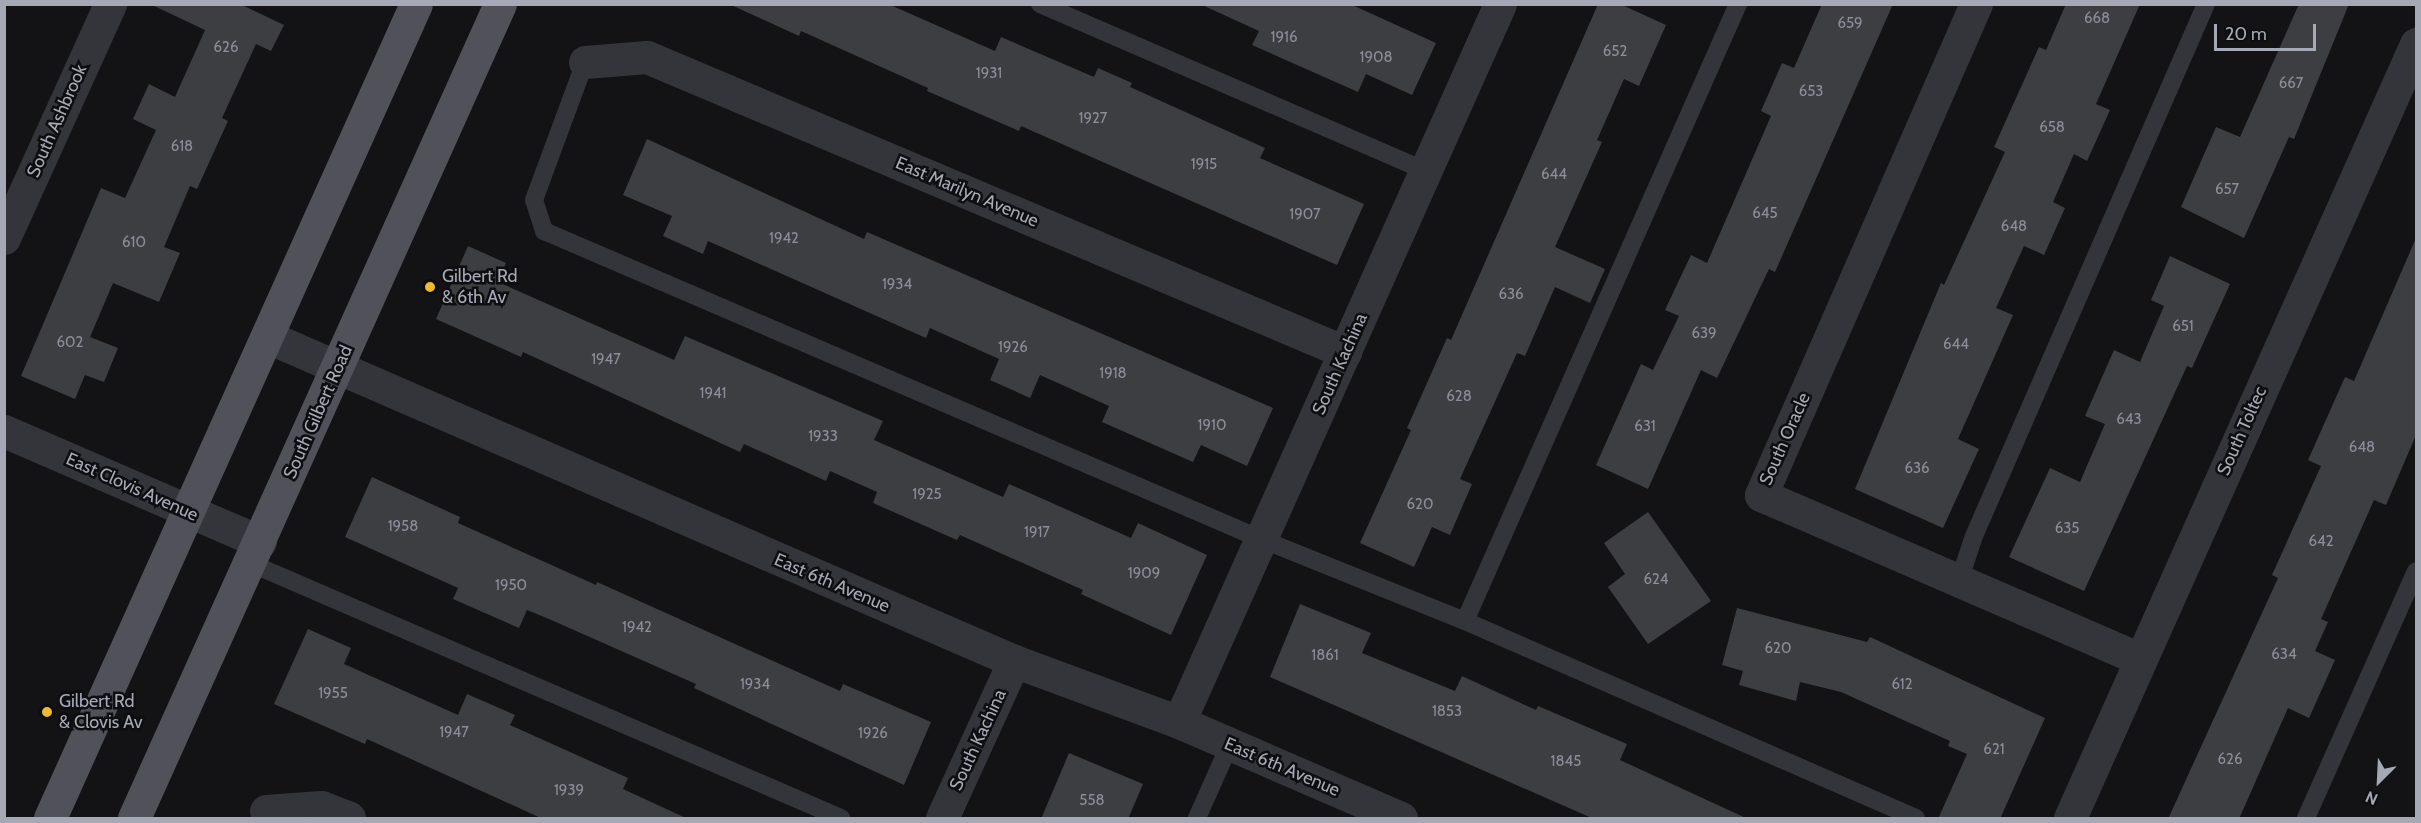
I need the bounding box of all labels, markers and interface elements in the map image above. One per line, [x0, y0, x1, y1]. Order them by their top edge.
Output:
house number: 668 [2084, 10, 2110, 28]
scale bar [2217, 12, 2319, 50]
house number: 659 [1837, 15, 1863, 33]
text: 20 m [2225, 23, 2267, 45]
house number: 1916 [1271, 29, 1297, 47]
house number: 626 [214, 39, 238, 57]
house number: 652 [1603, 43, 1627, 61]
house number: 1908 [1360, 49, 1392, 67]
street label: South Ashbrook [22, 61, 92, 181]
house number: 1931 [976, 65, 1002, 83]
house number: 667 [2279, 75, 2303, 93]
house number: 653 [1799, 83, 1823, 101]
house number: 1927 [1079, 110, 1107, 128]
house number: 658 [2039, 119, 2065, 137]
house number: 618 [171, 138, 193, 156]
street label: East Marilyn Avenue [892, 152, 1042, 232]
house number: 1915 [1191, 156, 1217, 174]
house number: 644 [1541, 166, 1567, 184]
house number: 657 [2215, 181, 2239, 199]
house number: 645 [1752, 205, 1778, 223]
house number: 1907 [1289, 206, 1321, 224]
house number: 648 [2001, 218, 2027, 236]
house number: 1942 [769, 230, 799, 248]
house number: 610 [122, 234, 146, 252]
place label: Gilbert Rd & 6th Av [442, 266, 518, 308]
house number: 1934 [882, 276, 912, 294]
marker: Gilbert Rd & 6th Av [423, 280, 437, 294]
house number: 636 [1498, 286, 1524, 304]
street label: South Kachina [1308, 310, 1372, 418]
house number: 651 [2172, 318, 2194, 336]
house number: 639 [1691, 325, 1717, 343]
house number: 602 [57, 334, 83, 352]
house number: 644 [1943, 336, 1969, 354]
house number: 1926 [998, 339, 1028, 357]
street label: South Gilbert Road [279, 342, 357, 482]
house number: 1947 [591, 351, 621, 369]
house number: 1918 [1099, 365, 1127, 383]
street label: South Toltec [2213, 383, 2271, 479]
house number: 1941 [700, 385, 726, 403]
house number: 628 [1446, 388, 1472, 406]
street label: South Oracle [1755, 389, 1815, 489]
house number: 643 [2116, 411, 2142, 429]
house number: 1910 [1198, 417, 1226, 435]
house number: 631 [1634, 418, 1656, 436]
house number: 1933 [808, 428, 838, 446]
house number: 648 [2349, 439, 2375, 457]
street label: East Clovis Avenue [63, 448, 201, 526]
house number: 636 [1904, 460, 1930, 478]
house number: 1925 [912, 486, 942, 504]
house number: 620 [1407, 496, 1433, 514]
house number: 1958 [388, 518, 418, 536]
house number: 635 [2055, 520, 2079, 538]
house number: 1917 [1024, 524, 1050, 542]
house number: 642 [2308, 533, 2334, 551]
street label: East 6th Avenue [771, 549, 893, 617]
house number: 1909 [1128, 565, 1160, 583]
house number: 624 [1643, 571, 1669, 589]
house number: 1950 [495, 577, 527, 595]
house number: 1942 [622, 619, 652, 637]
house number: 620 [1765, 640, 1791, 658]
house number: 634 [2271, 646, 2297, 664]
house number: 1861 [1311, 647, 1339, 665]
house number: 1934 [740, 676, 770, 694]
house number: 612 [1891, 676, 1913, 694]
house number: 1955 [318, 685, 348, 703]
street label: South Kachina [945, 686, 1011, 794]
place label: Gilbert Rd & Clovis Av [59, 691, 143, 734]
house number: 1853 [1432, 703, 1462, 721]
marker: Gilbert Rd & Clovis Av [40, 705, 54, 719]
house number: 1947 [439, 724, 469, 742]
house number: 1926 [858, 725, 888, 743]
street label: East 6th Avenue [1221, 733, 1343, 801]
house number: 621 [1983, 741, 2005, 759]
house number: 626 [2218, 751, 2242, 769]
north arrow [2349, 751, 2409, 811]
house number: 1845 [1551, 753, 1581, 771]
house number: 1939 [554, 782, 584, 800]
text: N [2362, 787, 2381, 809]
house number: 558 [1079, 792, 1105, 810]

